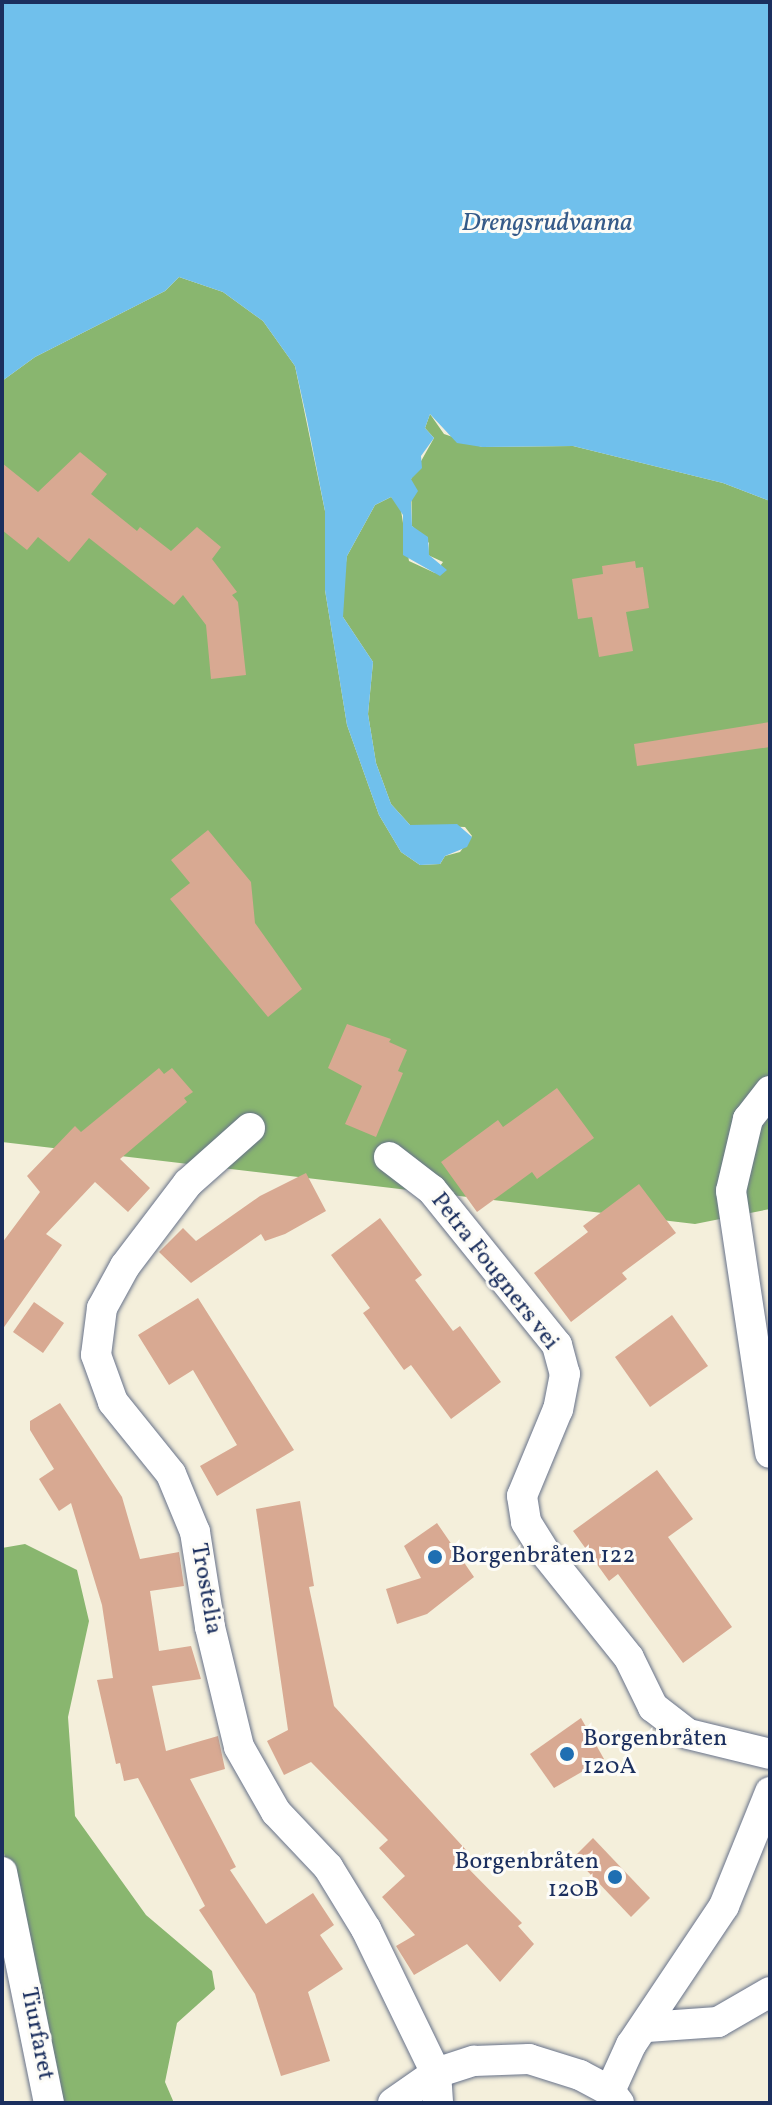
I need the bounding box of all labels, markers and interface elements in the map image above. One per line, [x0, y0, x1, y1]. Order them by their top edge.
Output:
water label: Drengsrudvanna [461, 208, 633, 240]
street label: Petra Fougners vei [423, 1187, 565, 1357]
street label: Trostelia [183, 1541, 227, 1637]
place label: Borgenbråten 122 [451, 1543, 635, 1571]
marker: Borgenbråten 122 [426, 1548, 444, 1566]
place label: Borgenbråten 120A [583, 1726, 727, 1782]
marker: Borgenbråten 120A [558, 1745, 576, 1763]
place label: Borgenbråten 120B [455, 1849, 599, 1905]
marker: Borgenbråten 120B [606, 1868, 624, 1886]
street label: Tiurfaret [13, 1985, 59, 2083]

